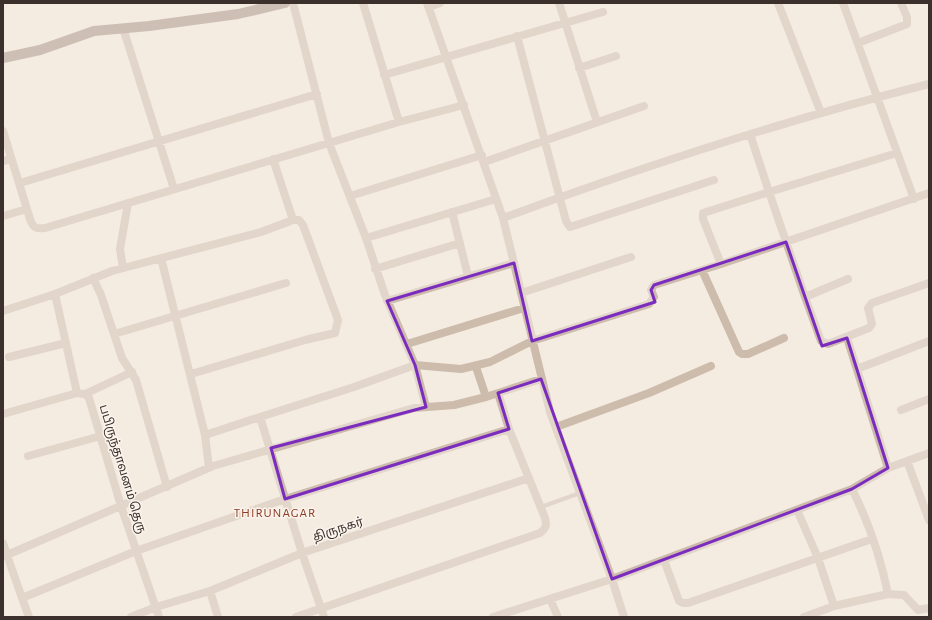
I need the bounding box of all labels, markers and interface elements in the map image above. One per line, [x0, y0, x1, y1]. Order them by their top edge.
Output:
street label: பபிருந்தாவனம் தெரு [96, 403, 148, 536]
district label: THIRUNAGAR [234, 507, 316, 520]
street label: திருநகர் [311, 515, 366, 545]

